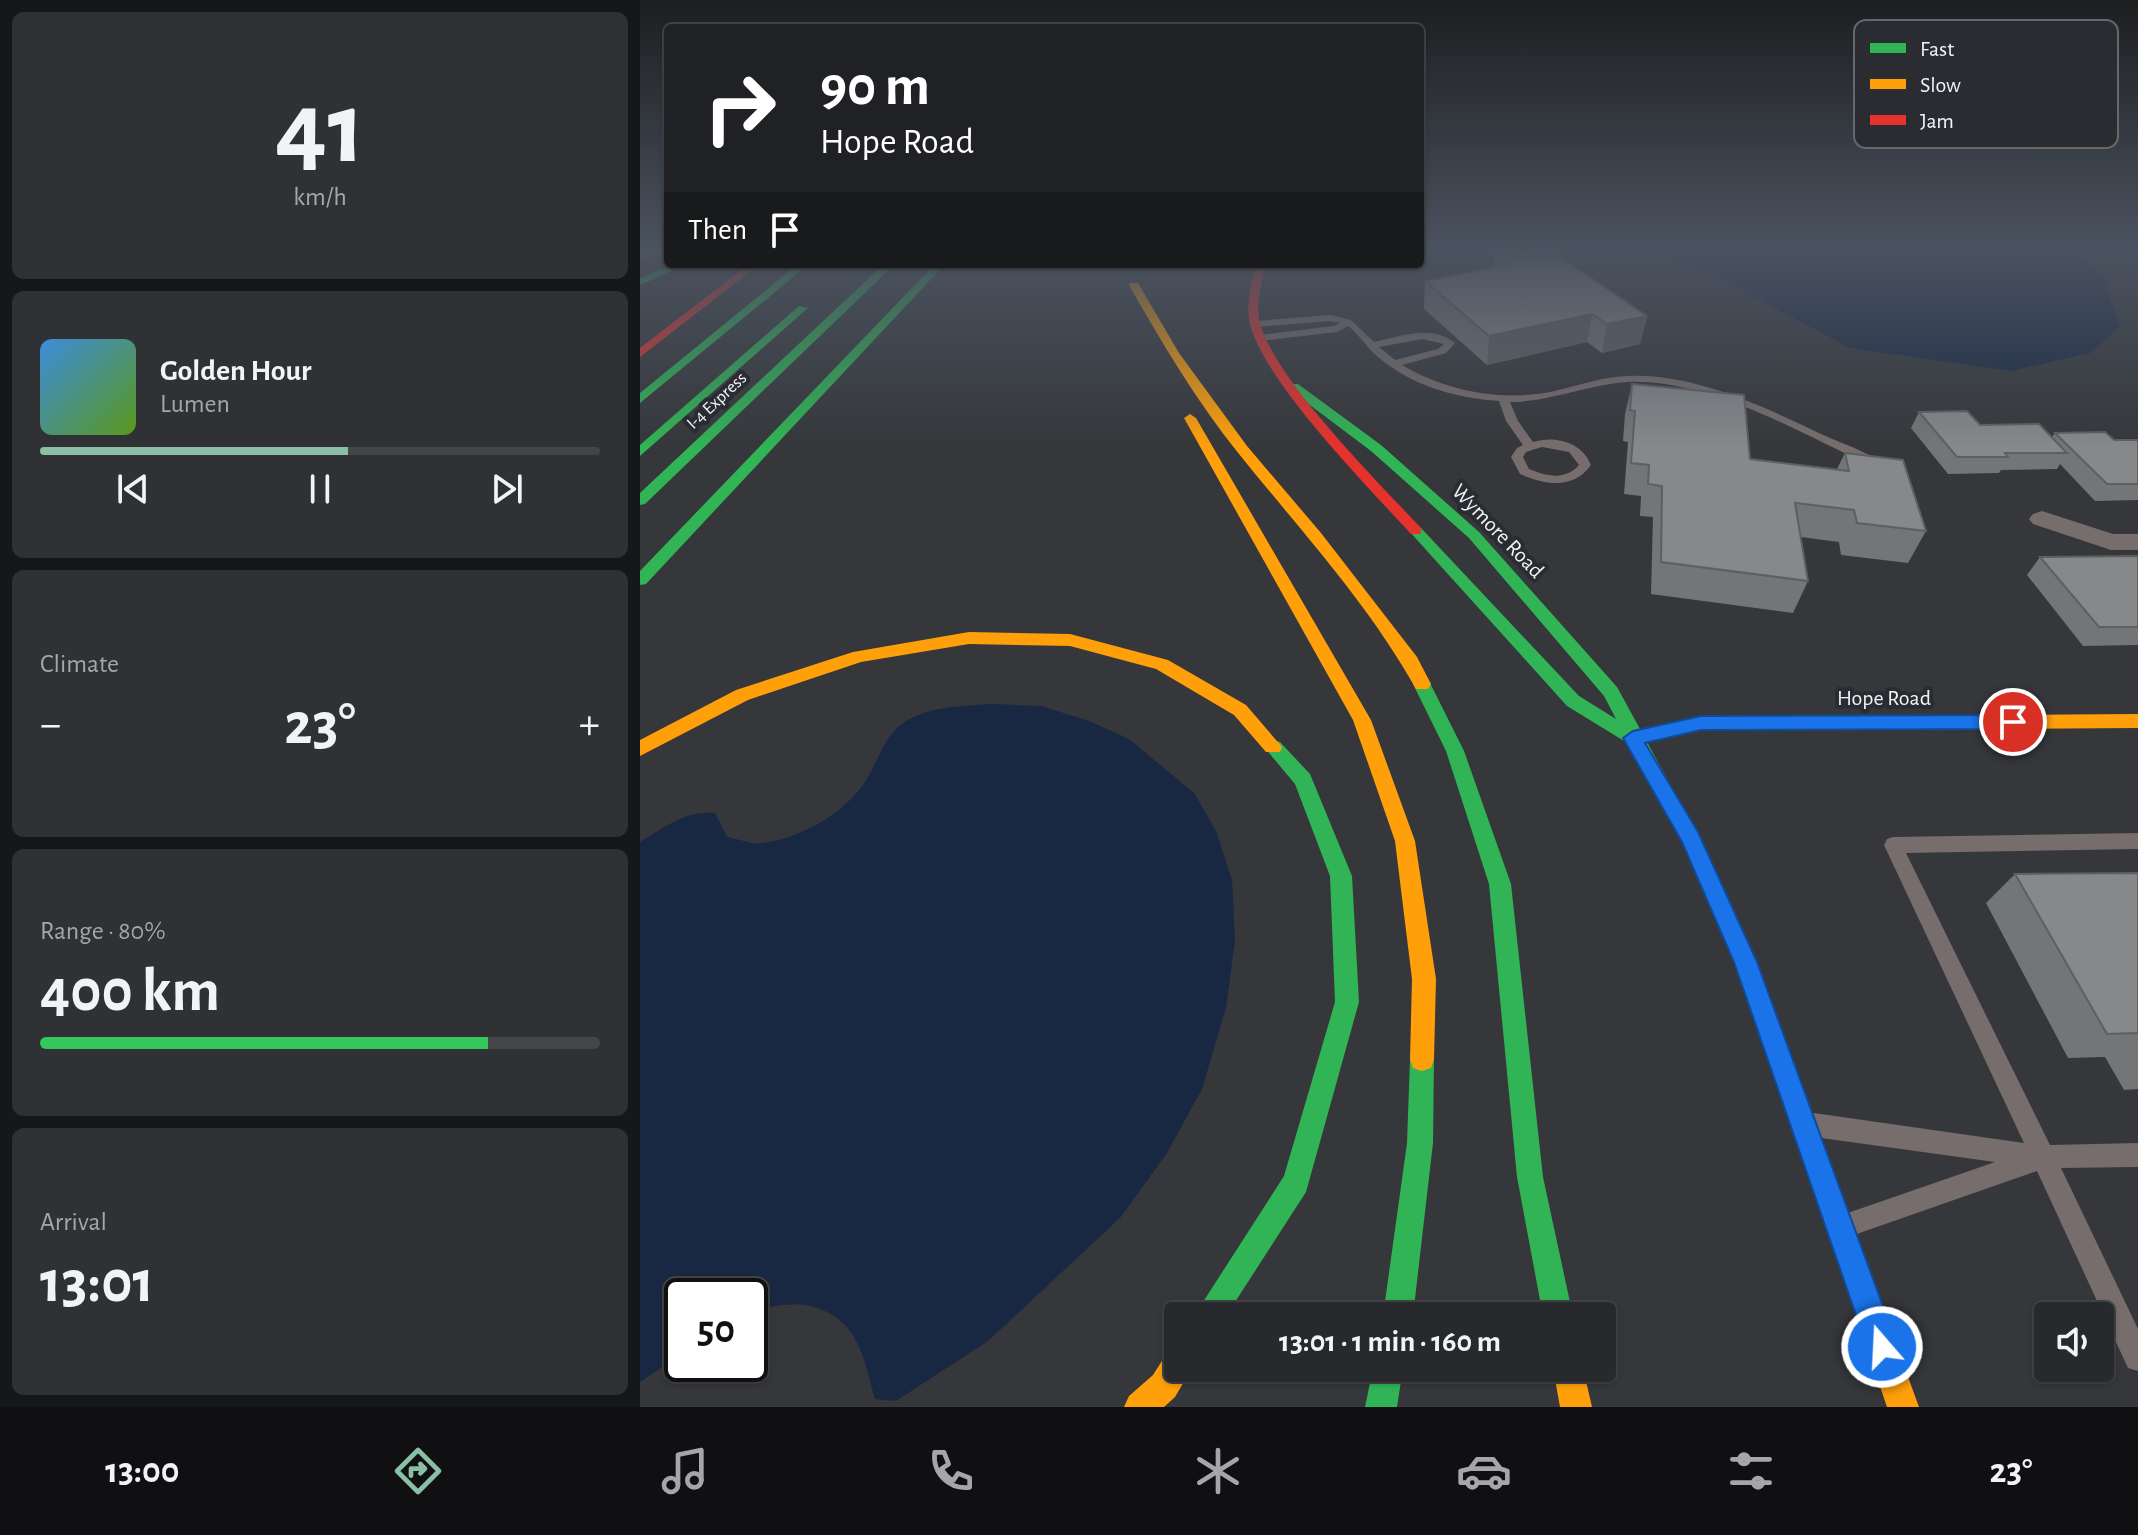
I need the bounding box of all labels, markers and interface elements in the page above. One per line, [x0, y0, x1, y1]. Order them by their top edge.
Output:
legend [1854, 20, 2118, 148]
text: Fast [1920, 38, 1954, 60]
icon: right [688, 56, 792, 160]
text: 90 m [820, 59, 930, 115]
text: Slow [1920, 74, 1961, 96]
text: 41 [275, 78, 365, 182]
text: Jam [1920, 110, 1954, 132]
text: Hope Road [820, 124, 974, 160]
text: km/h [293, 184, 347, 210]
icon: arrive [763, 208, 807, 252]
text: Then [688, 215, 747, 245]
text: Golden Hour [160, 356, 312, 386]
street label: I-4 Express [684, 369, 750, 433]
text: Lumen [160, 391, 230, 417]
icon: previous [111, 467, 155, 511]
icon: pause [298, 467, 342, 511]
icon: next [485, 467, 529, 511]
street label: Wymore Road [1448, 480, 1548, 582]
text: Climate [40, 651, 119, 677]
street label: Hope Road [1837, 687, 1931, 709]
pin [1979, 688, 2047, 756]
text: 23° [284, 695, 356, 755]
icon: arrive [1991, 700, 2035, 744]
text: − [40, 703, 61, 747]
text: + [579, 703, 600, 747]
text: Range · 80% [40, 918, 166, 944]
text: 400 km [40, 962, 220, 1022]
text: Arrival [40, 1209, 107, 1235]
text: 13:01 [40, 1253, 154, 1313]
speed limit sign: 50 [664, 1278, 768, 1382]
map controls [2034, 1302, 2114, 1382]
button: sound [2034, 1302, 2114, 1382]
position arrow [1840, 1305, 1924, 1389]
text: 13:01 · 1 min · 160 m [1279, 1327, 1501, 1357]
icon: directions [390, 1443, 446, 1499]
icon: music [657, 1443, 713, 1499]
icon: phone [923, 1443, 979, 1499]
icon: climate [1190, 1443, 1246, 1499]
icon: car [1456, 1443, 1512, 1499]
icon: filters [1723, 1443, 1779, 1499]
text: 13:00 [105, 1453, 180, 1489]
text: 23° [1990, 1453, 2033, 1489]

